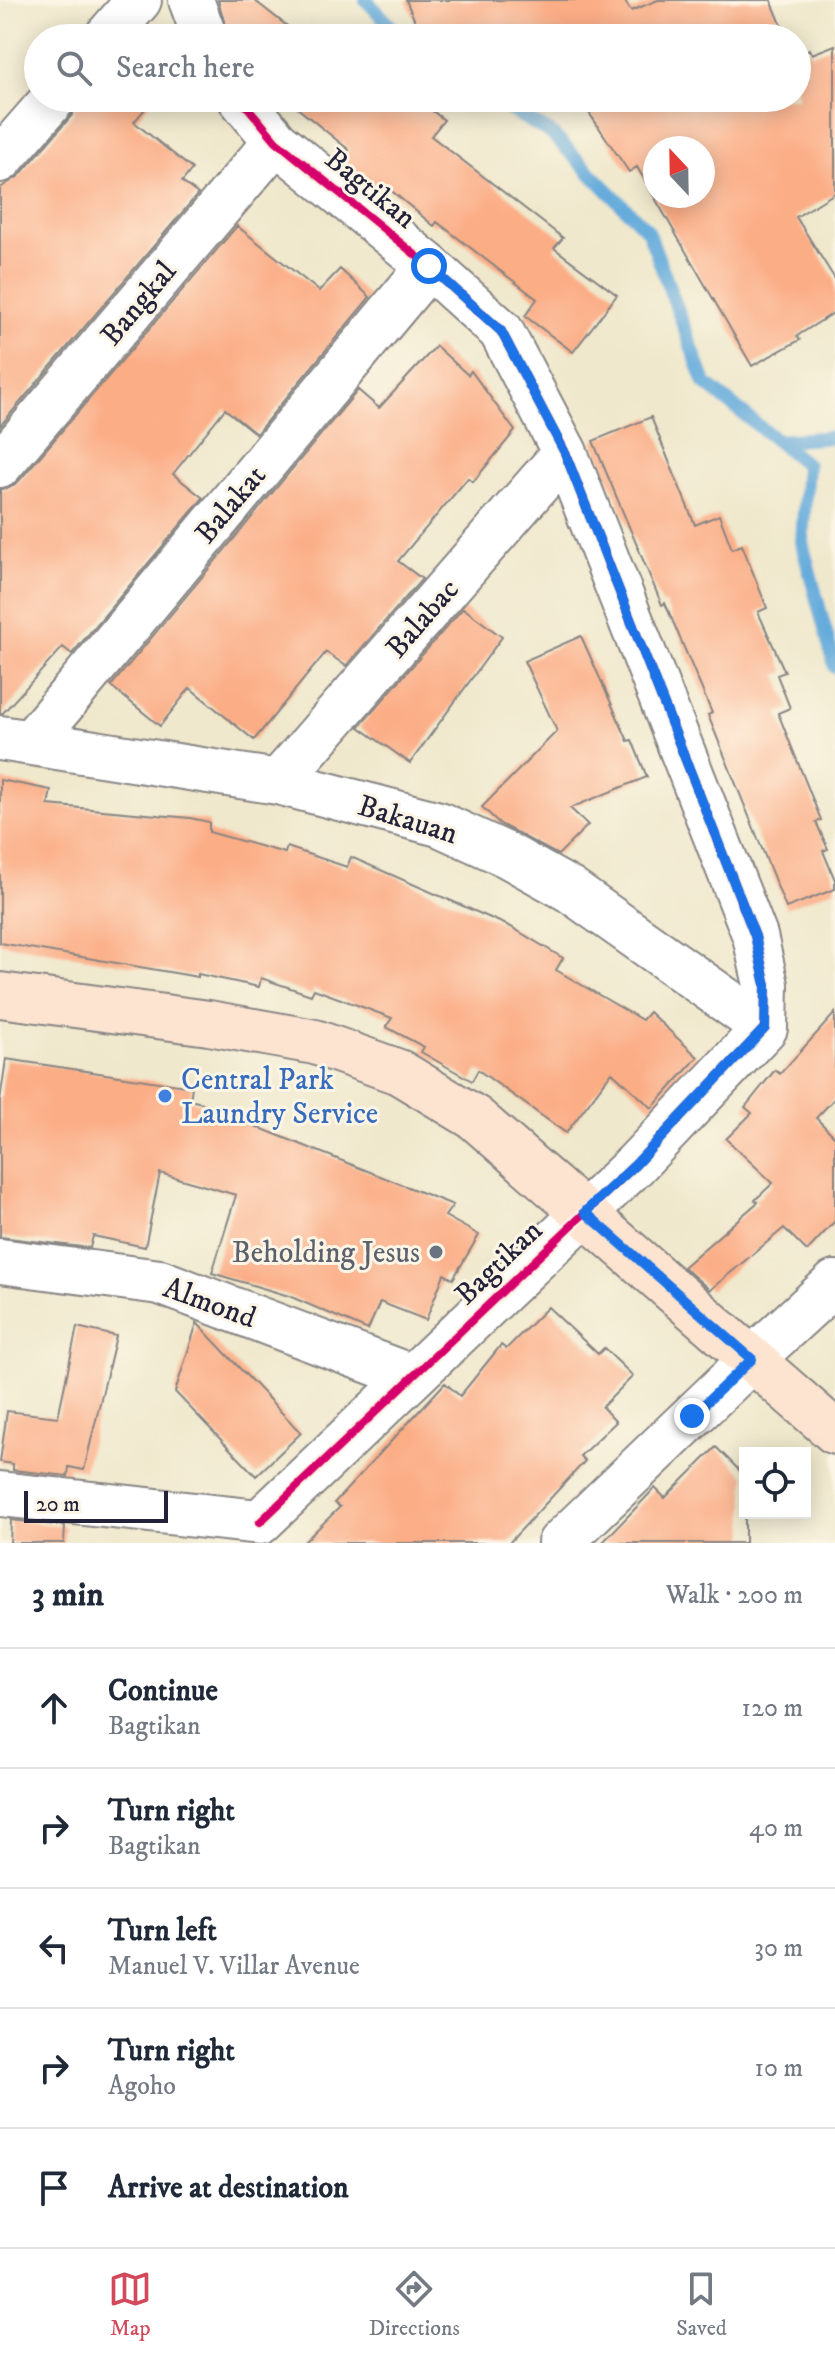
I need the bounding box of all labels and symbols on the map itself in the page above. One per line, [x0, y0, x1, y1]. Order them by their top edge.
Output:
north arrow [643, 136, 715, 208]
street label: Bagtikan [317, 141, 424, 237]
route start [411, 248, 447, 284]
street label: Bangkal [93, 254, 185, 354]
street label: Balakat [188, 458, 274, 552]
street label: Balabac [379, 572, 468, 666]
street label: Bakauan [353, 788, 462, 853]
place label: Central Park Laundry Service [181, 1062, 378, 1133]
marker: Central Park Laundry Service [156, 1087, 174, 1105]
street label: Bagtikan [448, 1212, 551, 1314]
place label: Beholding Jesus [232, 1235, 420, 1272]
marker: Beholding Jesus [427, 1243, 445, 1261]
street label: Almond [158, 1270, 261, 1337]
route end [674, 1398, 710, 1434]
scale bar [24, 1487, 168, 1523]

